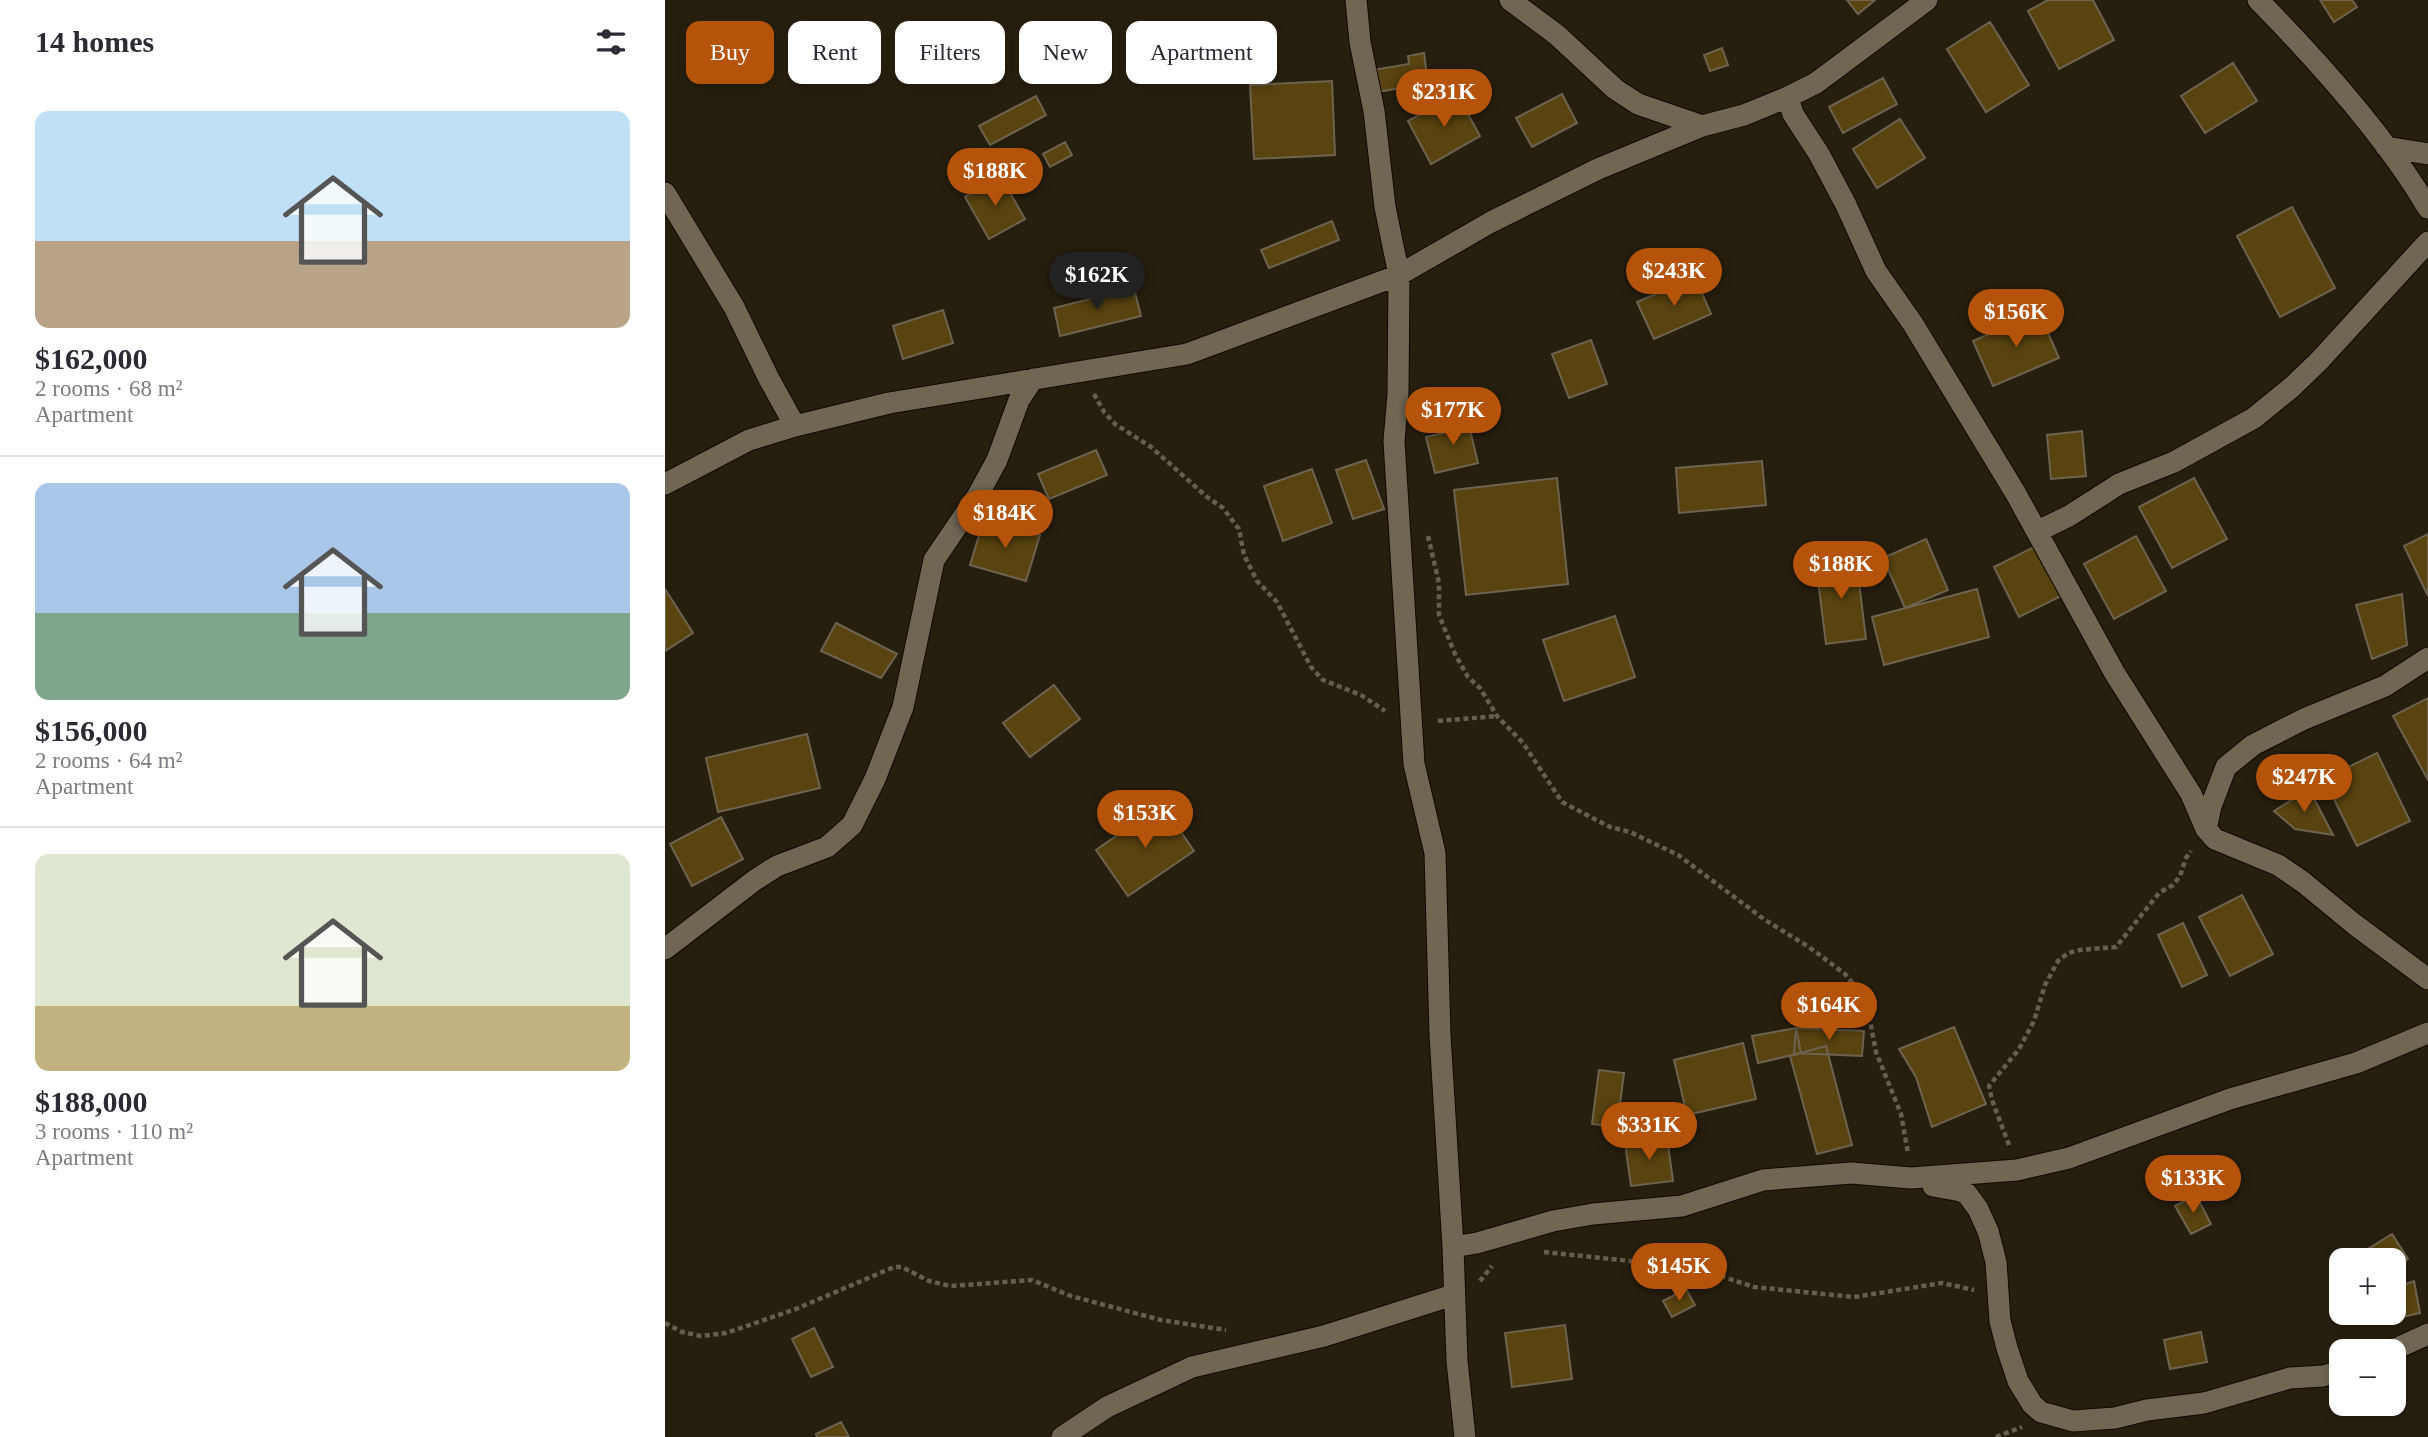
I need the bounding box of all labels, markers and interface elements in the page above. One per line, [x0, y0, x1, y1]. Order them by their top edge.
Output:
chip: Buy [686, 21, 774, 84]
chip: Rent [788, 21, 881, 84]
chip: Filters [895, 21, 1005, 84]
chip: New [1019, 21, 1112, 84]
chip: Apartment [1126, 21, 1277, 84]
icon: filters [592, 23, 630, 61]
text: 14 homes [35, 25, 154, 58]
pin: $231K [1395, 69, 1493, 129]
text: $231K [1412, 79, 1476, 104]
pin: $188K [946, 148, 1044, 208]
icon: home [270, 157, 396, 283]
text: $188K [963, 158, 1027, 183]
pin: $243K [1625, 248, 1723, 308]
pin: $162K [1048, 252, 1146, 312]
text: $243K [1642, 258, 1706, 283]
text: $162K [1065, 262, 1129, 287]
pin: $156K [1967, 290, 2065, 349]
text: $156K [1984, 299, 2048, 324]
text: $162,000 [35, 342, 148, 375]
text: 2 rooms · 68 m² [35, 376, 182, 401]
pin: $177K [1404, 388, 1502, 447]
text: $177K [1421, 397, 1485, 422]
text: Apartment [35, 402, 133, 427]
pin: $184K [956, 490, 1054, 550]
text: $184K [973, 500, 1037, 525]
icon: home [270, 529, 396, 655]
pin: $188K [1792, 542, 1890, 601]
text: $188K [1809, 551, 1873, 576]
text: $156,000 [35, 714, 148, 747]
text: 2 rooms · 64 m² [35, 748, 182, 773]
pin: $247K [2255, 754, 2353, 814]
text: $247K [2272, 764, 2336, 789]
text: Apartment [35, 774, 133, 799]
pin: $153K [1096, 790, 1194, 850]
text: $153K [1113, 800, 1177, 825]
icon: home [270, 900, 396, 1026]
pin: $164K [1780, 982, 1878, 1042]
text: $164K [1797, 992, 1861, 1017]
text: $188,000 [35, 1085, 148, 1118]
pin: $331K [1600, 1102, 1698, 1162]
text: $331K [1617, 1112, 1681, 1137]
text: 3 rooms · 110 m² [35, 1119, 193, 1144]
text: Apartment [35, 1145, 133, 1170]
pin: $133K [2144, 1156, 2242, 1215]
text: $133K [2161, 1165, 2225, 1190]
pin: $145K [1630, 1244, 1728, 1303]
map controls [2329, 1248, 2406, 1416]
button: + [2329, 1248, 2406, 1325]
text: $145K [1647, 1253, 1711, 1278]
button: − [2329, 1339, 2406, 1416]

